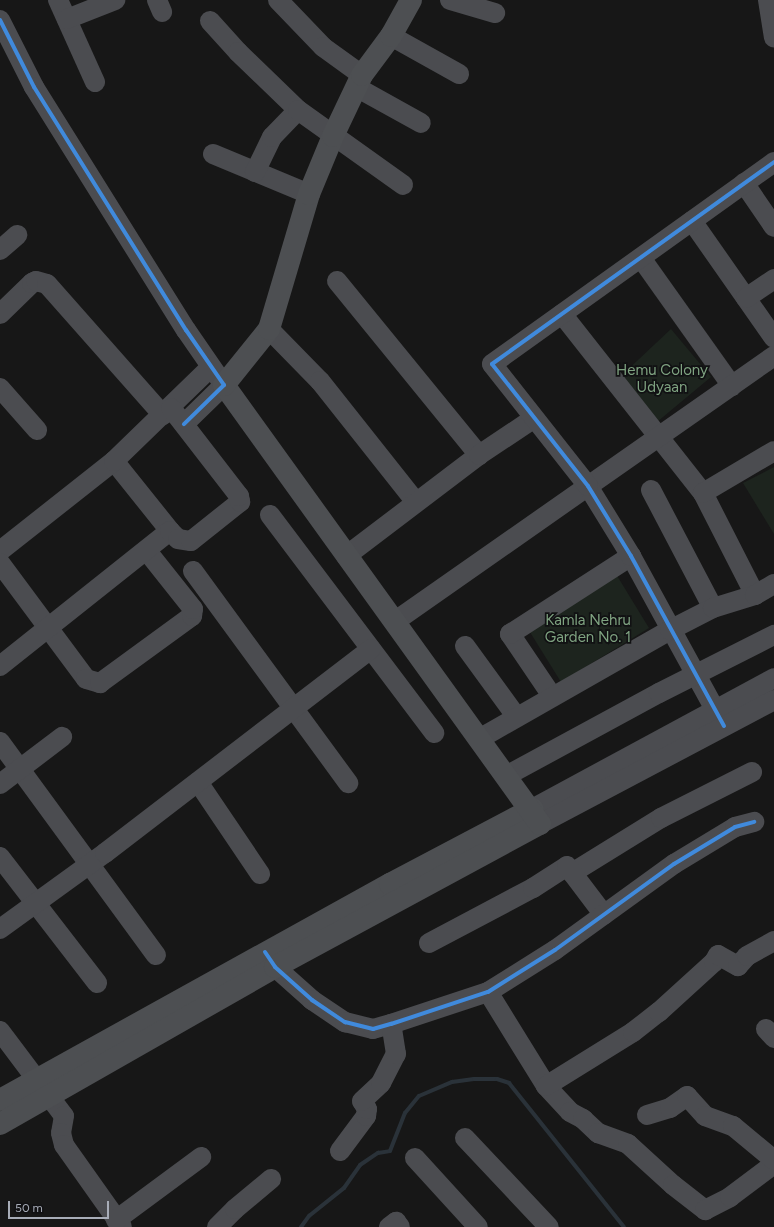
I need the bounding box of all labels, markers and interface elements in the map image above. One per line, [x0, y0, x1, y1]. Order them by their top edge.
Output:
park label: Hemu Colony Udyaan [616, 361, 708, 396]
park label: Kamla Nehru Garden No. 1 [545, 611, 631, 646]
scale bar [10, 1193, 111, 1219]
text: 50 m [15, 1201, 43, 1215]

